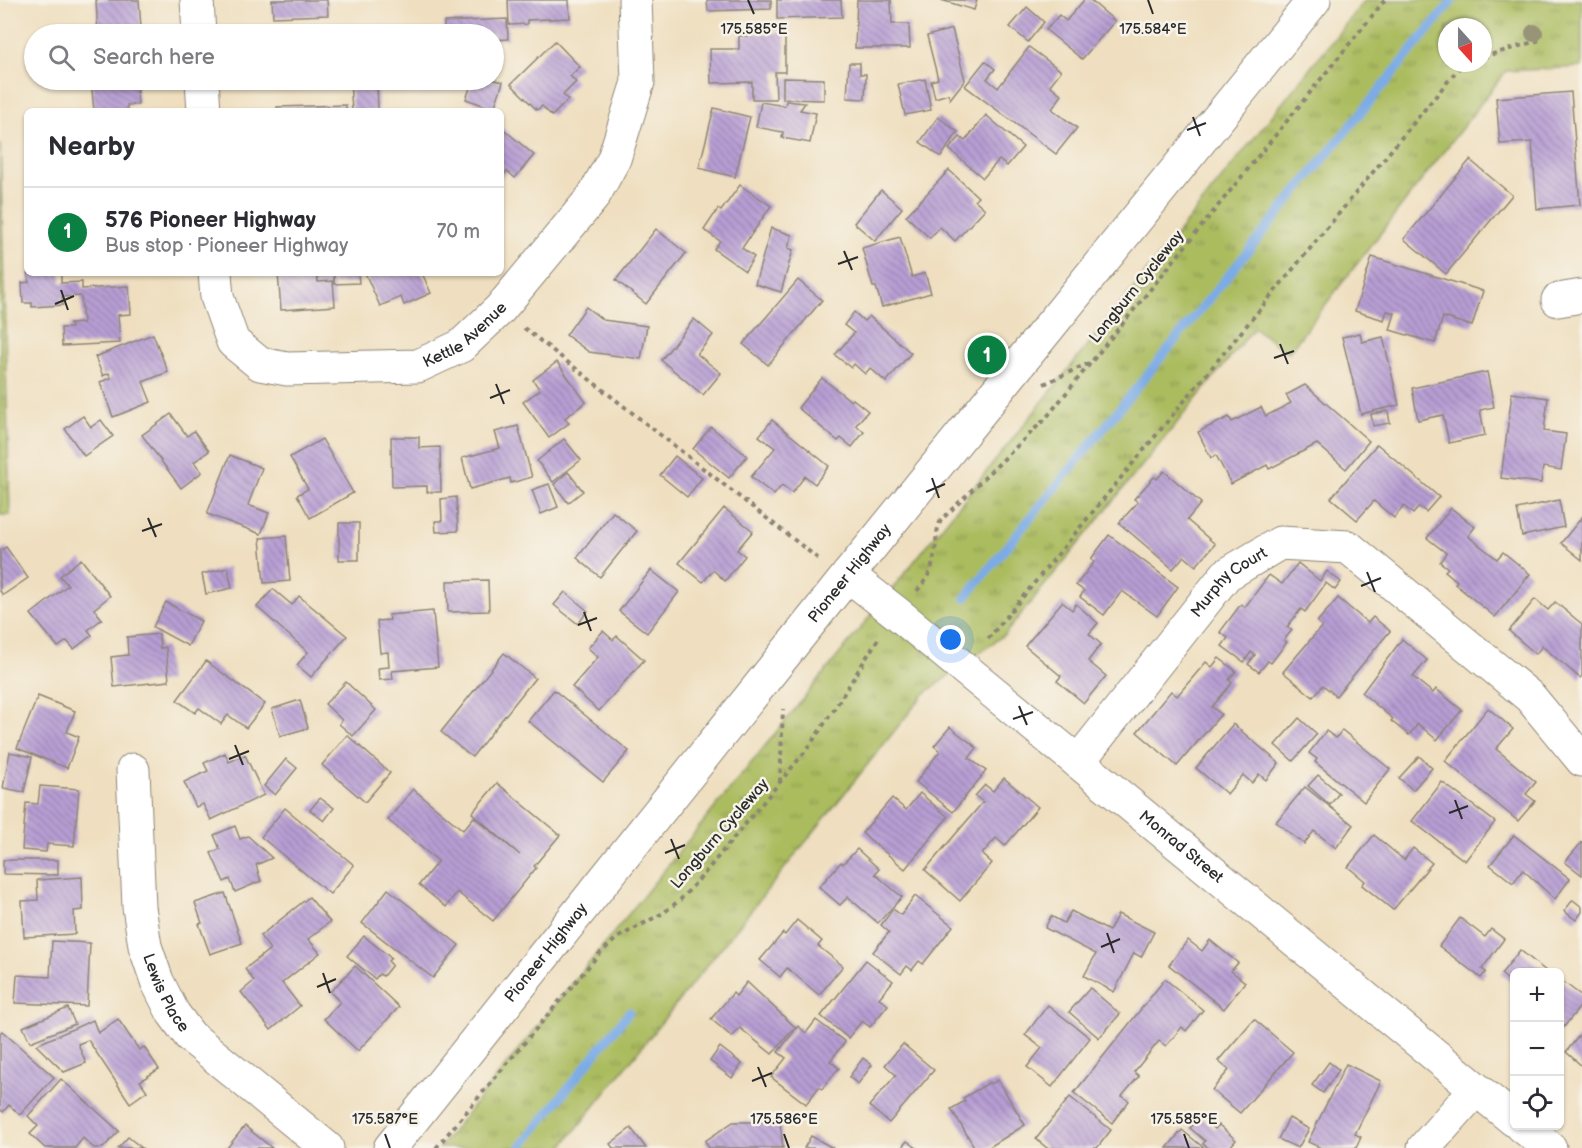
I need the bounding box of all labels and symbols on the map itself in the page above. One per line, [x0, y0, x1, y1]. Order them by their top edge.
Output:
north arrow [1438, 18, 1492, 72]
text: 175.585°E [720, 20, 788, 39]
text: 175.584°E [1119, 20, 1187, 39]
street label: Longburn Cycleway [1086, 226, 1189, 347]
street label: Kettle Avenue [420, 298, 511, 372]
pin: 1 [968, 332, 1006, 378]
street label: Pioneer Highway [804, 519, 896, 626]
street label: Murphy Court [1187, 543, 1271, 621]
your location [936, 625, 965, 654]
street label: Longburn Cycleway [667, 775, 773, 893]
street label: Monrad Street [1135, 806, 1227, 887]
street label: Pioneer Highway [501, 899, 592, 1006]
street label: Lewis Place [139, 951, 194, 1036]
text: 175.587°E [352, 1110, 418, 1129]
text: 175.586°E [750, 1110, 818, 1129]
text: 175.585°E [1150, 1110, 1218, 1129]

